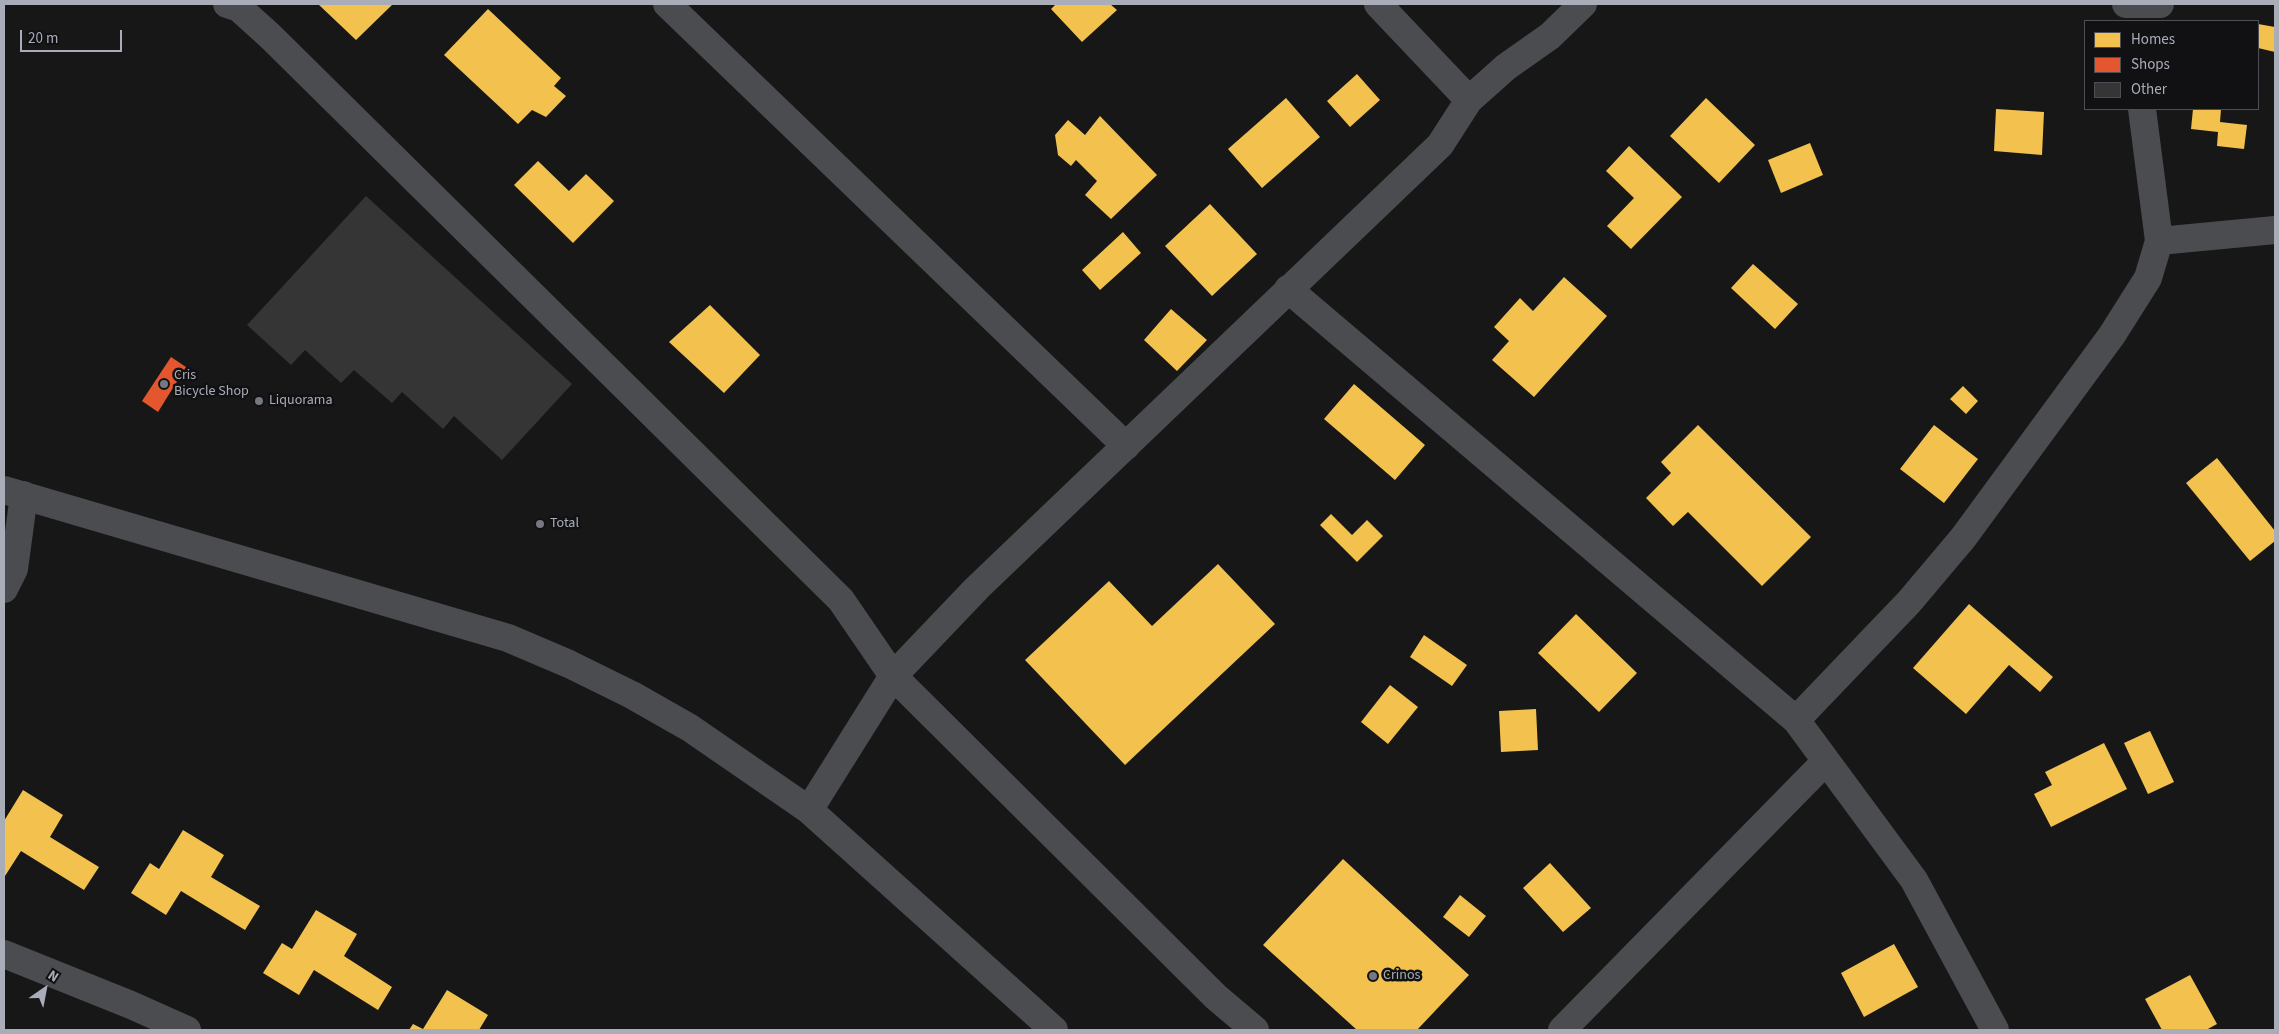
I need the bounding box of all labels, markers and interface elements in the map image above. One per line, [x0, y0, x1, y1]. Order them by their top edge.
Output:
scale bar [22, 20, 125, 52]
legend [2084, 20, 2259, 110]
text: 20 m [28, 28, 58, 49]
text: Homes [2131, 29, 2175, 50]
text: Shops [2131, 54, 2170, 75]
text: Other [2131, 79, 2167, 100]
place label: Cris Bicycle Shop [174, 368, 249, 401]
marker: Cris Bicycle Shop [158, 378, 170, 390]
place label: Liquorama [269, 393, 332, 409]
marker: Liquorama [253, 395, 265, 407]
place label: Total [550, 516, 579, 532]
marker: Total [534, 518, 546, 530]
north arrow [20, 964, 70, 1014]
text: N [44, 965, 63, 987]
place label: Crinos [1383, 968, 1420, 984]
marker: Crinos [1367, 970, 1379, 982]

